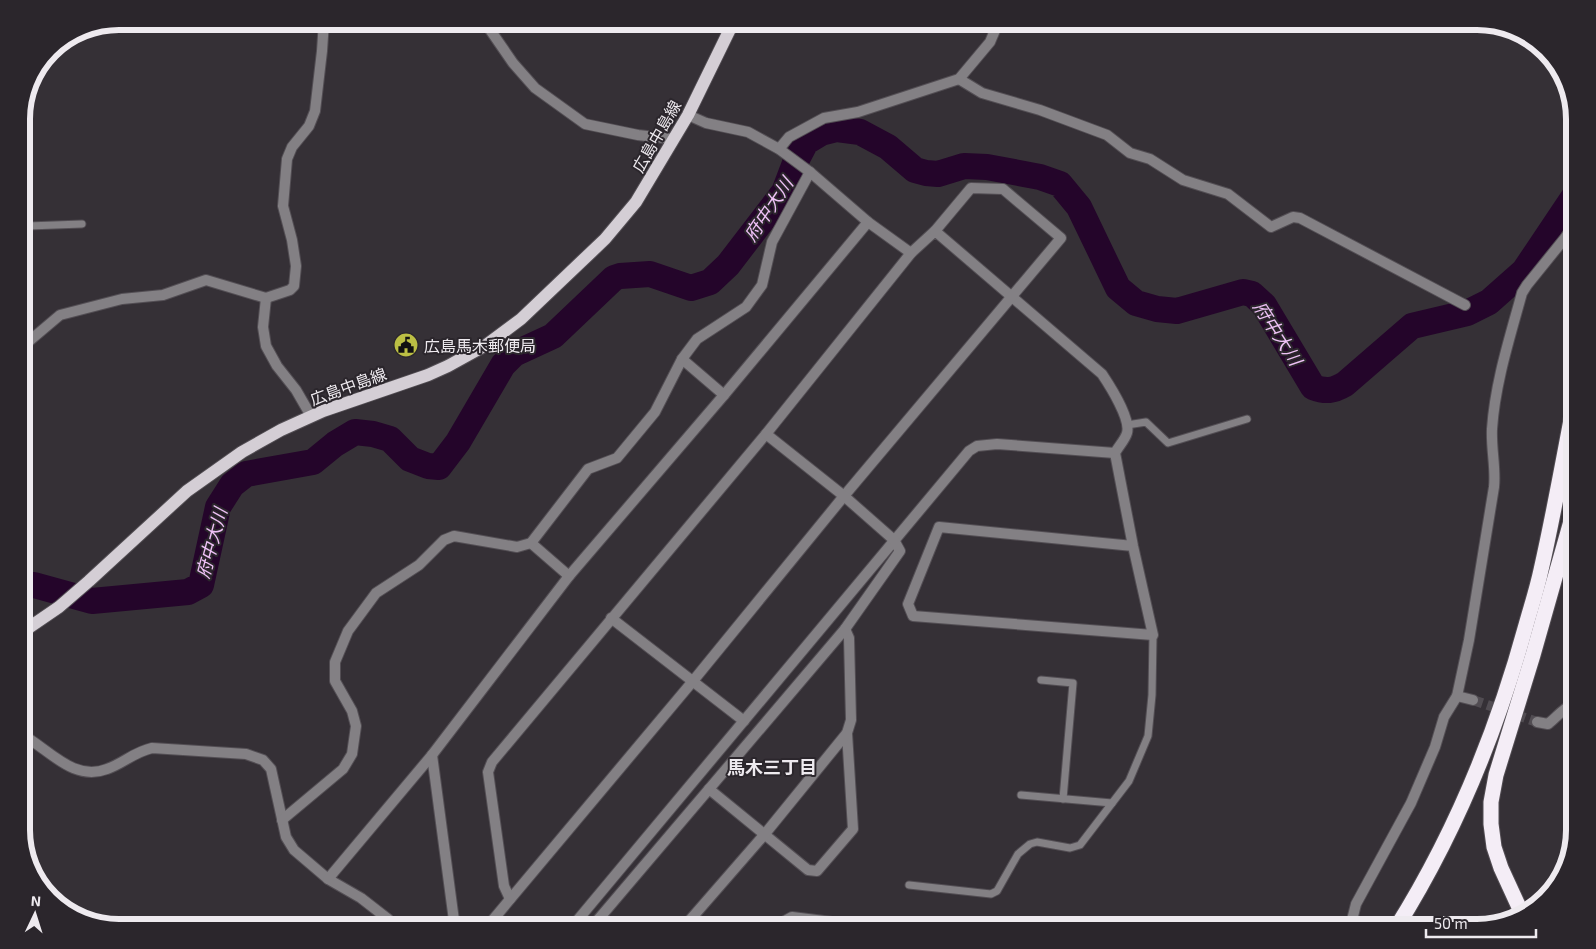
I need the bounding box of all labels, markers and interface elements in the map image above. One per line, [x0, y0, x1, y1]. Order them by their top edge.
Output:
street label: 広島中島線 [628, 97, 684, 175]
water label: 府中大川 [739, 171, 798, 245]
water label: 府中大川 [1249, 297, 1308, 371]
public building icon: 広島馬木郵便局 [393, 332, 419, 358]
place label: 広島馬木郵便局 [424, 336, 536, 355]
street label: 広島中島線 [307, 363, 389, 409]
water label: 府中大川 [191, 503, 231, 581]
district label: 馬木三丁目 [727, 756, 817, 778]
north arrow [10, 889, 60, 939]
text: N [30, 892, 42, 909]
scale bar [1426, 906, 1536, 938]
text: 50 m [1434, 914, 1468, 932]

